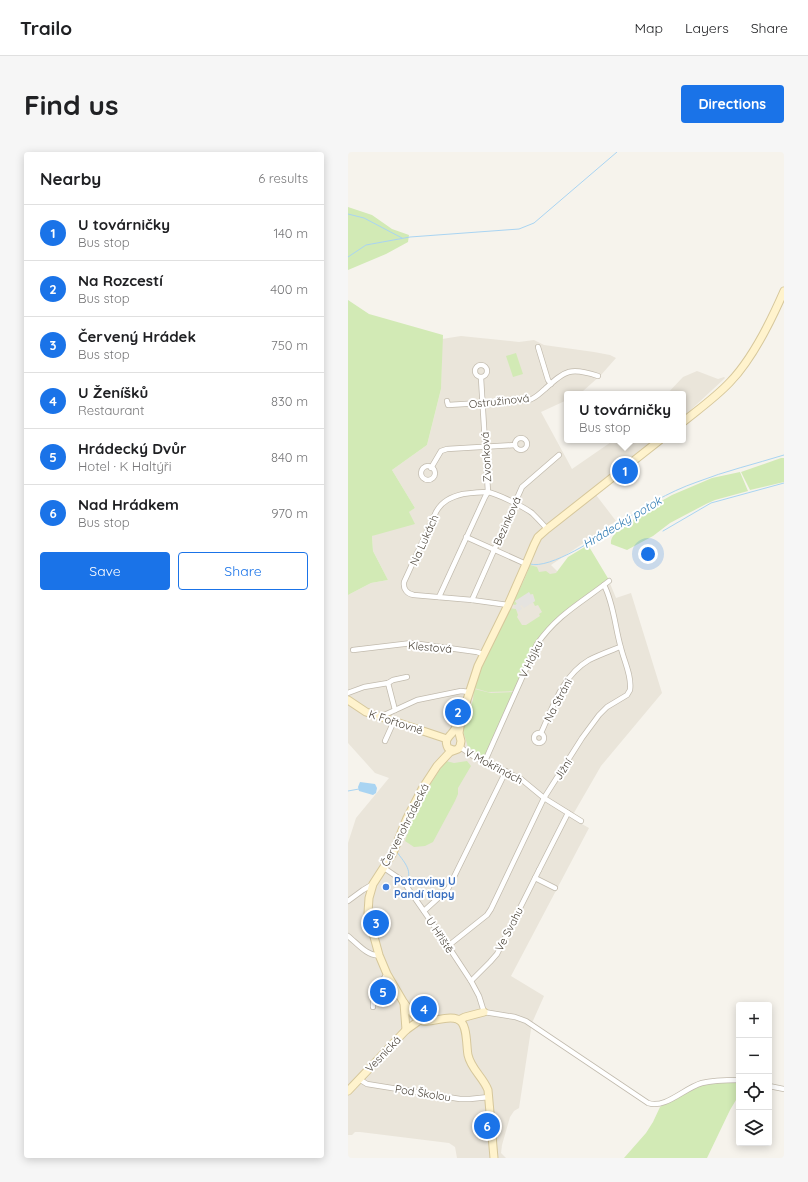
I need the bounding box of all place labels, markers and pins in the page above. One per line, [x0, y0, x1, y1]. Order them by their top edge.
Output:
pin: 1 [612, 456, 638, 486]
pin: 2 [445, 697, 471, 727]
place label: Potraviny U Pandí tlapy [394, 874, 456, 901]
marker: Potraviny U Pandí tlapy [381, 882, 391, 892]
pin: 3 [363, 908, 389, 938]
pin: 5 [370, 977, 396, 1007]
pin: 4 [411, 994, 437, 1024]
pin: 6 [474, 1111, 500, 1141]

